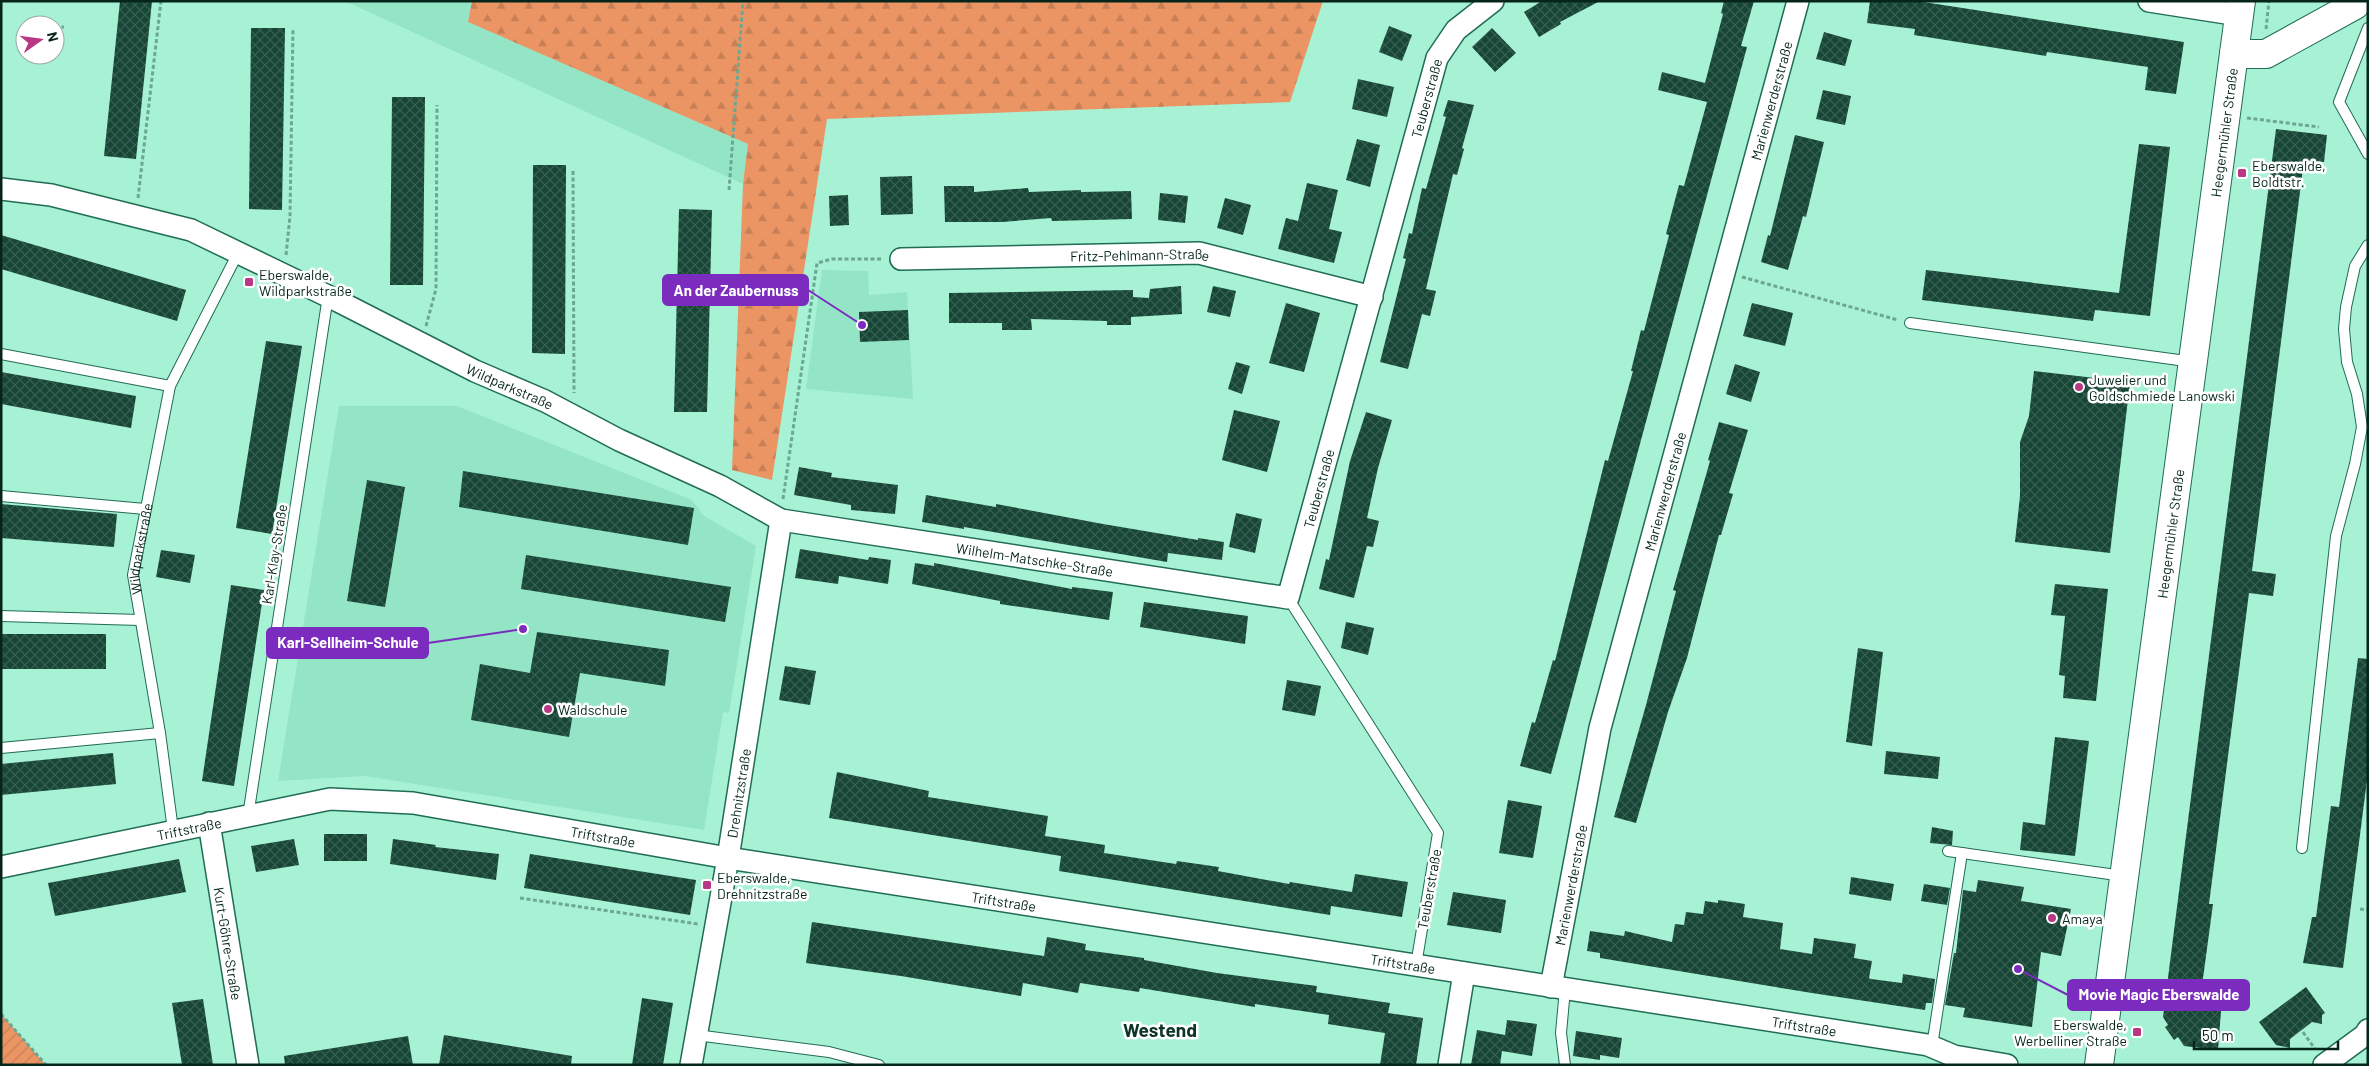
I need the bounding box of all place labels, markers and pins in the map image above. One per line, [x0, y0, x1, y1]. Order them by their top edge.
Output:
place label: Eberswalde, Boldtstr. [2252, 157, 2326, 190]
marker: Eberswalde, Boldtstr. [2236, 167, 2248, 179]
place label: Eberswalde, Wildparkstraße [259, 266, 352, 299]
callout: An der Zaubernuss [663, 275, 808, 305]
marker: Eberswalde, Wildparkstraße [243, 276, 255, 288]
place label: Juwelier und Goldschmiede Lanowski [2089, 371, 2235, 404]
marker: Juwelier und Goldschmiede Lanowski [2073, 381, 2085, 393]
callout: Karl-Sellheim-Schule [267, 628, 428, 658]
place label: Waldschule [558, 701, 627, 718]
marker: Waldschule [542, 703, 554, 715]
place label: Eberswalde, Drehnitzstraße [717, 869, 807, 902]
marker: Eberswalde, Drehnitzstraße [701, 879, 713, 891]
place label: Amaya [2062, 910, 2103, 927]
marker: Amaya [2046, 912, 2058, 924]
callout: Movie Magic Eberswalde [2068, 980, 2249, 1010]
place label: Eberswalde, Werbelliner Straße [2014, 1016, 2127, 1049]
marker: Eberswalde, Werbelliner Straße [2131, 1026, 2143, 1038]

